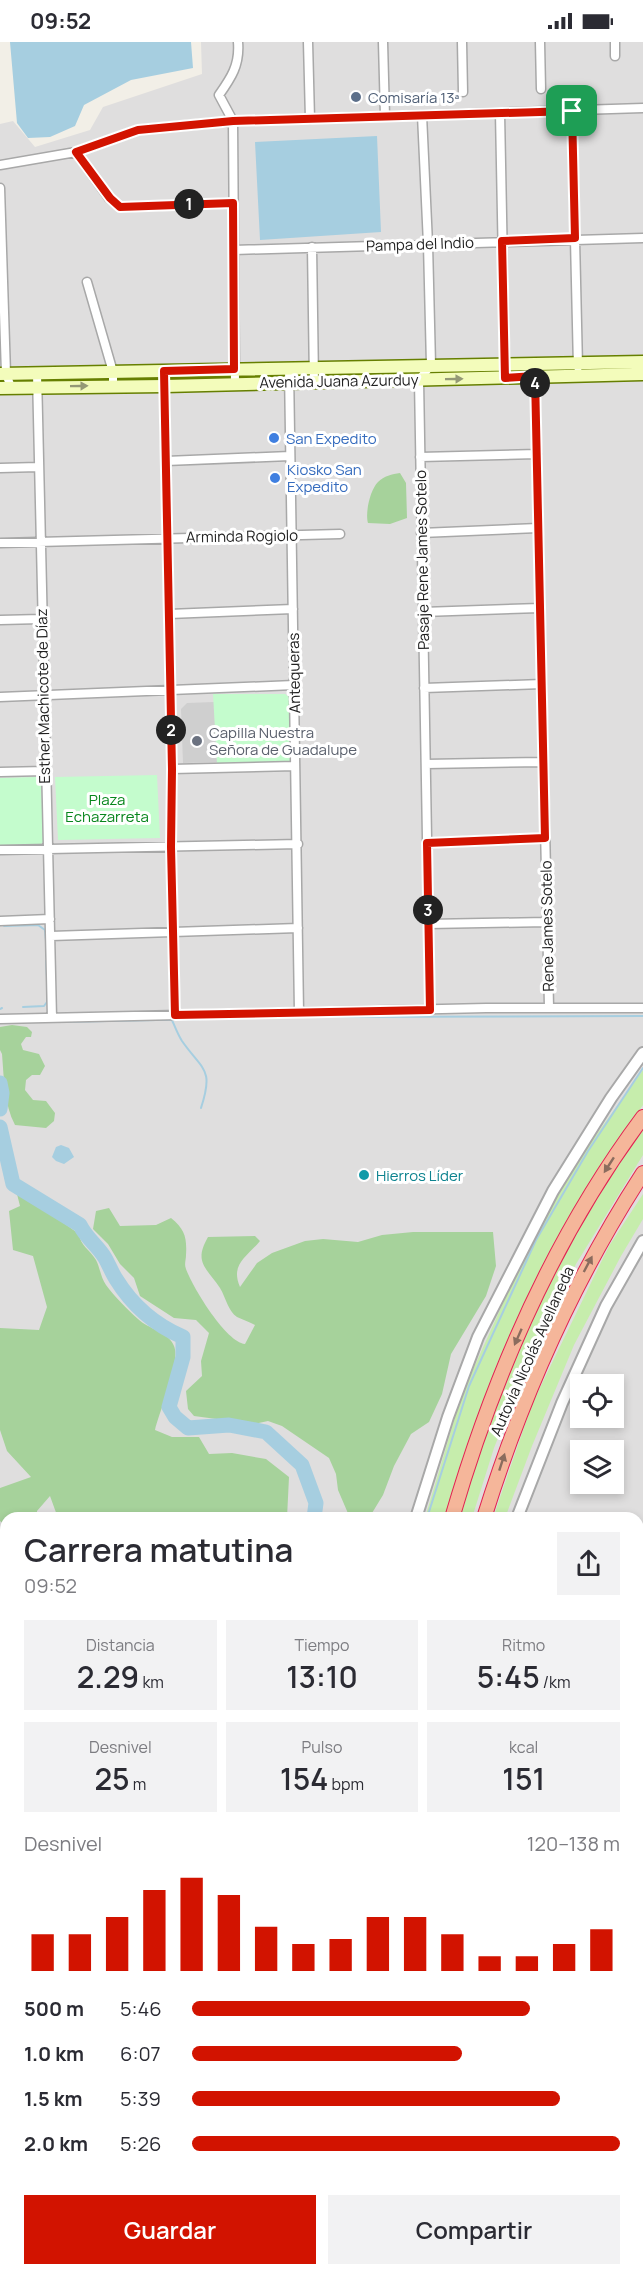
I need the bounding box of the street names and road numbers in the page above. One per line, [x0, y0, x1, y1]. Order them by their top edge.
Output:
street label: Pampa del Indio [366, 232, 474, 256]
street label: Avenida Juana Azurduy [259, 369, 419, 393]
street label: Pasaje Rene James Sotelo [410, 470, 434, 650]
street label: Arminda Rogiolo [186, 525, 298, 547]
street label: Esther Machicote de Díaz [31, 608, 55, 784]
street label: Antequeras [283, 632, 305, 714]
street label: Rene James Sotelo [535, 860, 559, 992]
street label: Autovía Nicolás Avellaneda [485, 1263, 579, 1439]

